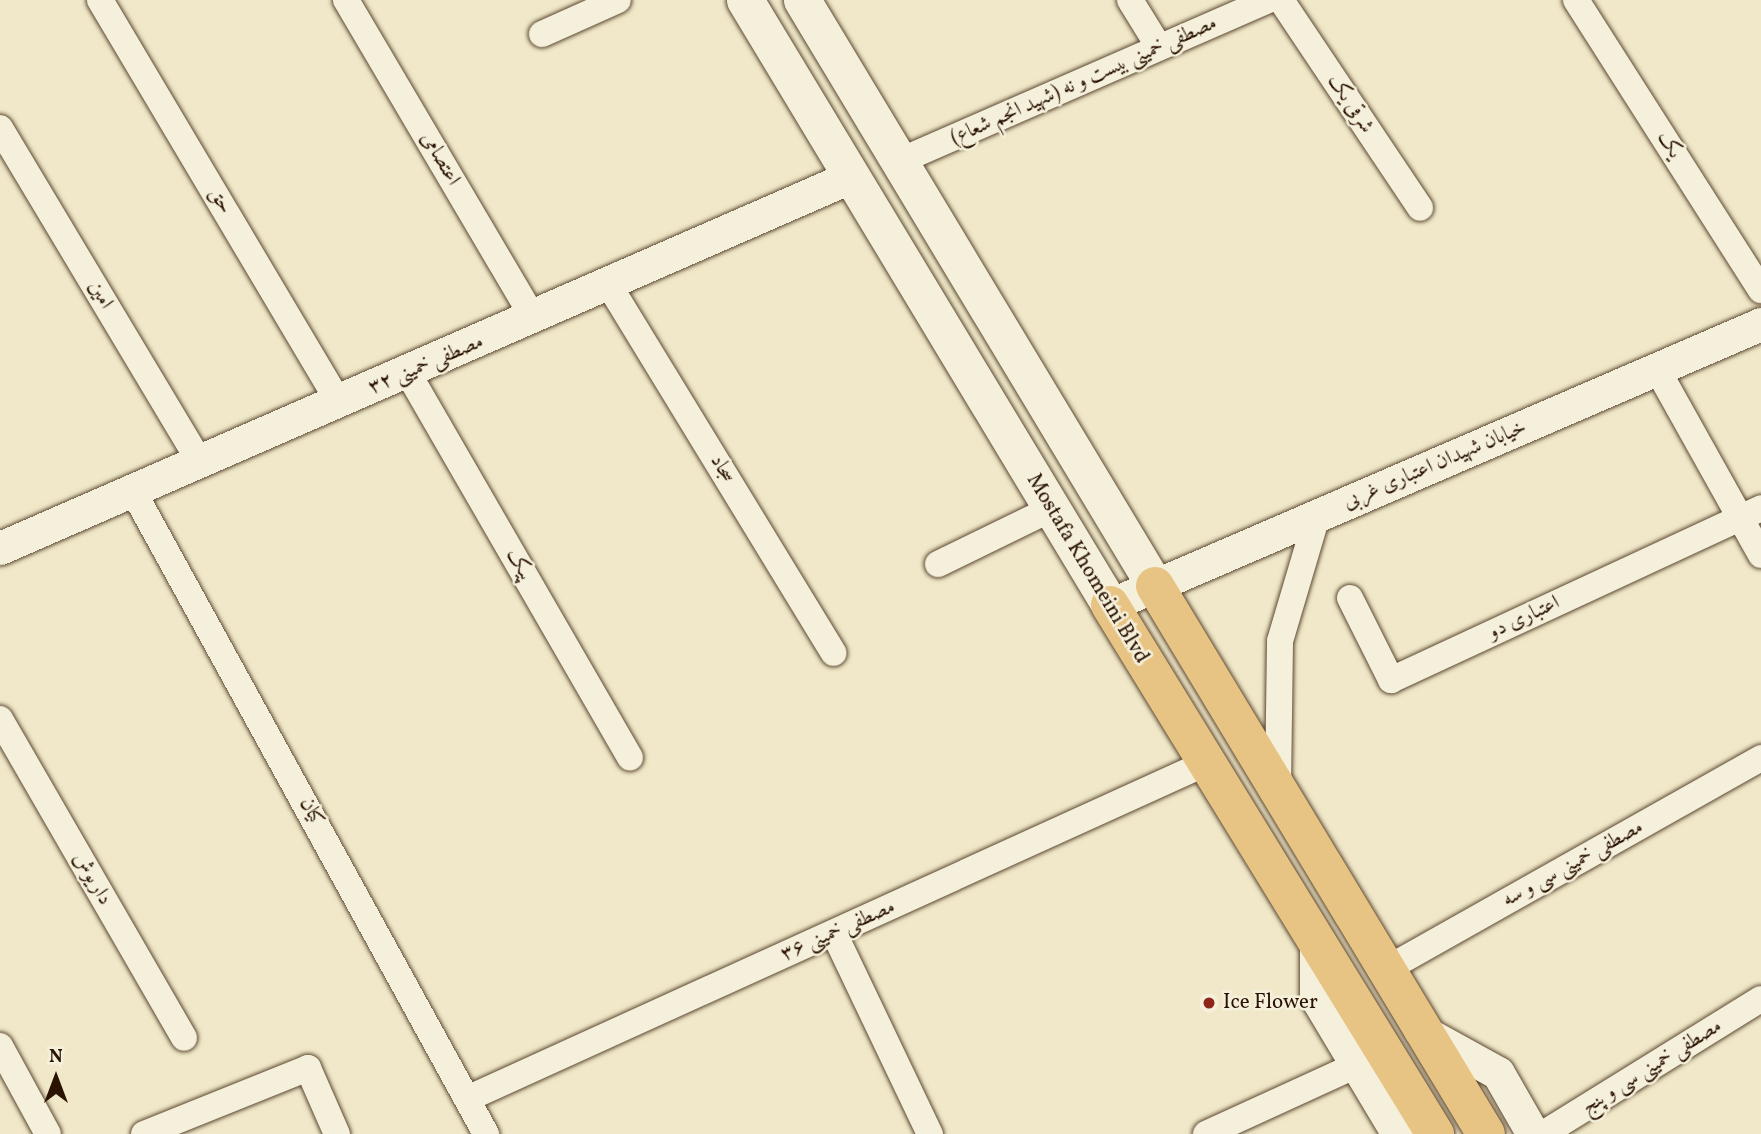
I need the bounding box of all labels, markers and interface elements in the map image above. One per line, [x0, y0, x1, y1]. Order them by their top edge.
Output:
street label: مصطفی خمینی بیست و نه (شهید انجم شعاع) [947, 11, 1221, 151]
street label: شرقی یک [1321, 70, 1379, 138]
street label: یک [1651, 127, 1687, 163]
street label: اعتصامی [415, 128, 465, 190]
street label: حق [202, 183, 238, 219]
street label: امین [82, 276, 118, 314]
street label: مصطفی خمینی ۳۲ [365, 329, 487, 401]
street label: خیابان شهیدان اعتباری غربی [1339, 415, 1531, 515]
street label: سجاد [704, 450, 740, 488]
street label: Mostafa Khomeini Blvd [1020, 470, 1154, 668]
street label: پیک [500, 544, 538, 586]
street label: اعتباری دو [1484, 590, 1564, 646]
street label: کیان [293, 793, 329, 831]
street label: مصطفی خمینی سی و سه [1498, 815, 1648, 913]
street label: داریوش [67, 848, 117, 910]
street label: مصطفی خمینی ۳۶ [777, 895, 899, 967]
place label: Ice Flower [1223, 990, 1318, 1016]
marker: Ice Flower [1201, 995, 1217, 1011]
street label: مصطفی خمینی سی و پنج [1577, 1014, 1727, 1120]
north arrow [21, 1043, 91, 1113]
text: N [49, 1044, 63, 1070]

